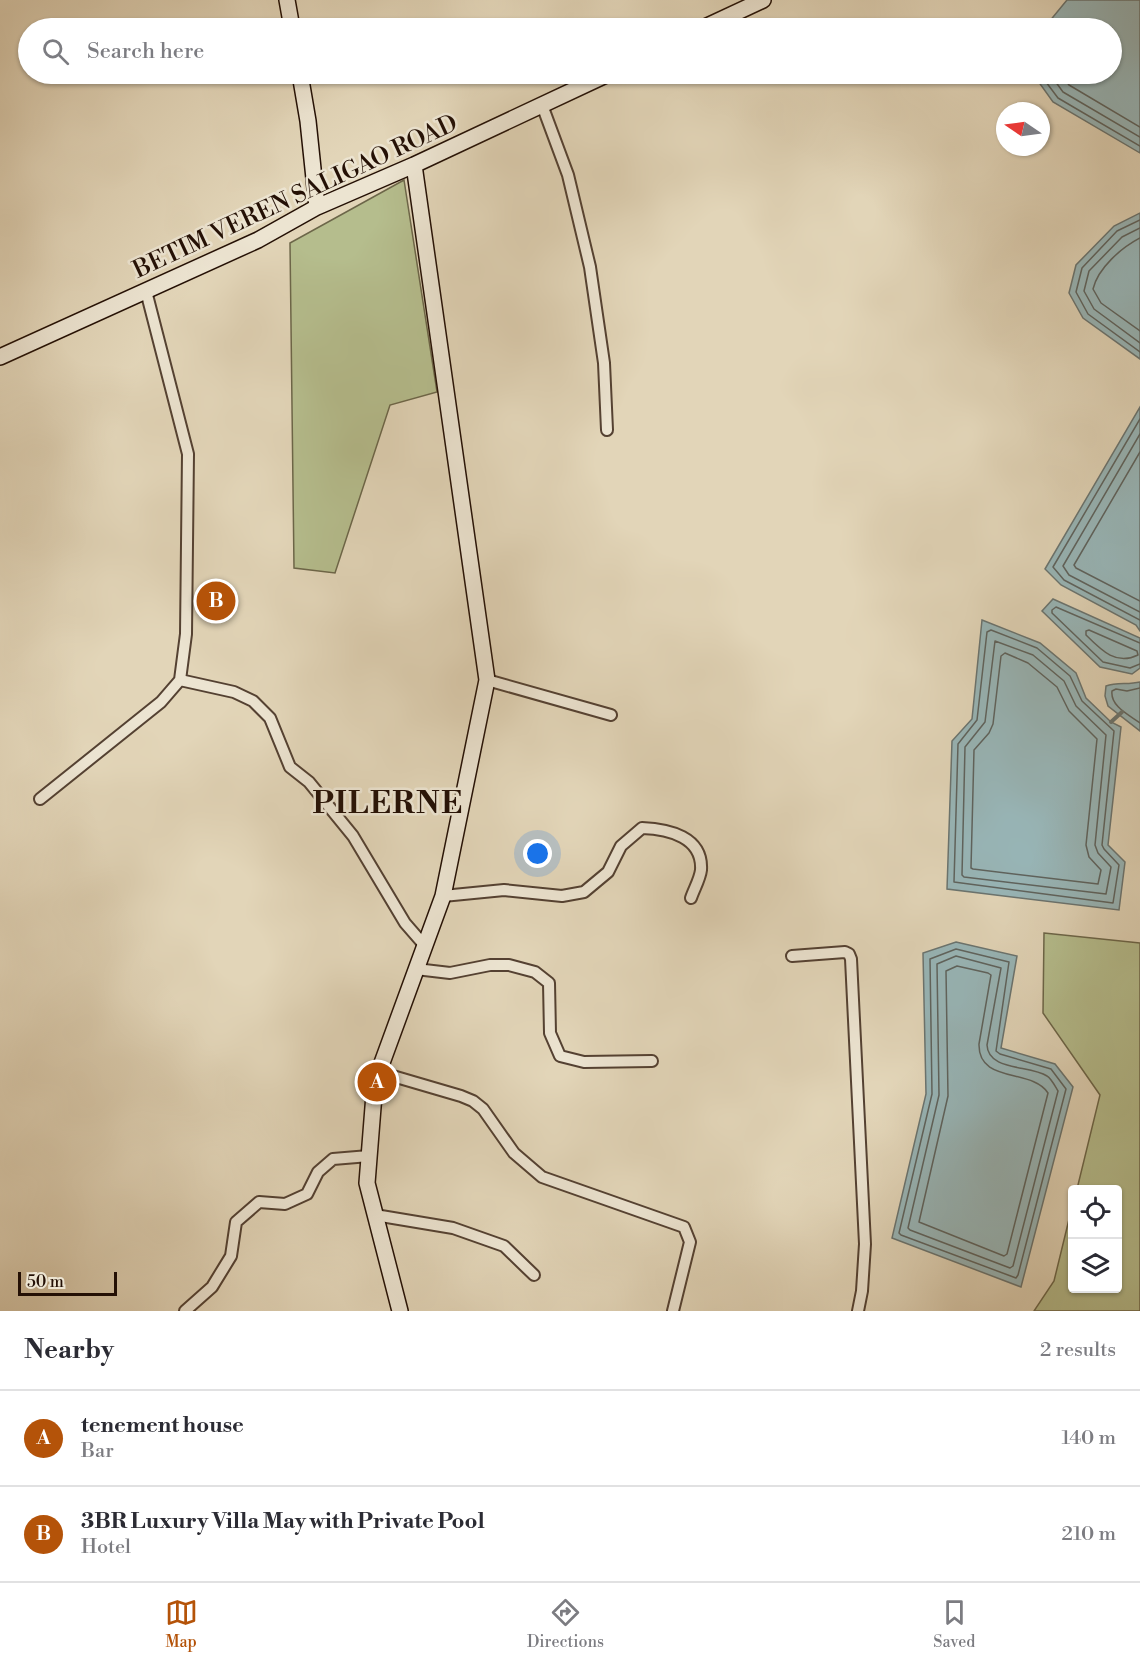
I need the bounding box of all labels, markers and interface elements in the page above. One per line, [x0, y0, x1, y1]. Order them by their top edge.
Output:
search box [18, 18, 1122, 84]
icon: search [39, 35, 72, 68]
text: Search here [87, 38, 204, 65]
north arrow [996, 102, 1050, 156]
street label: BETIM VEREN SALIGAO ROAD [128, 108, 462, 286]
pin: B [196, 578, 236, 624]
district label: PILERNE [312, 785, 464, 823]
your location [523, 839, 552, 868]
pin: A [358, 1060, 397, 1104]
map controls [1068, 1185, 1122, 1293]
button: locate [1068, 1185, 1122, 1239]
button: layers [1068, 1239, 1122, 1293]
scale bar [18, 1269, 117, 1296]
text: 50 m [27, 1272, 64, 1292]
text: Nearby [24, 1334, 114, 1366]
text: 2 results [1040, 1338, 1116, 1363]
text: tenement house [81, 1412, 244, 1439]
text: A [36, 1426, 51, 1451]
text: 140 m [1061, 1426, 1116, 1451]
text: Bar [81, 1439, 114, 1464]
text: 3BR Luxury Villa May with Private Pool [81, 1508, 485, 1535]
text: B [36, 1522, 51, 1547]
text: 210 m [1061, 1522, 1116, 1547]
text: Hotel [81, 1535, 131, 1560]
tab: Map [165, 1596, 198, 1652]
tab: Directions [527, 1596, 604, 1652]
tab: Saved [933, 1596, 975, 1652]

